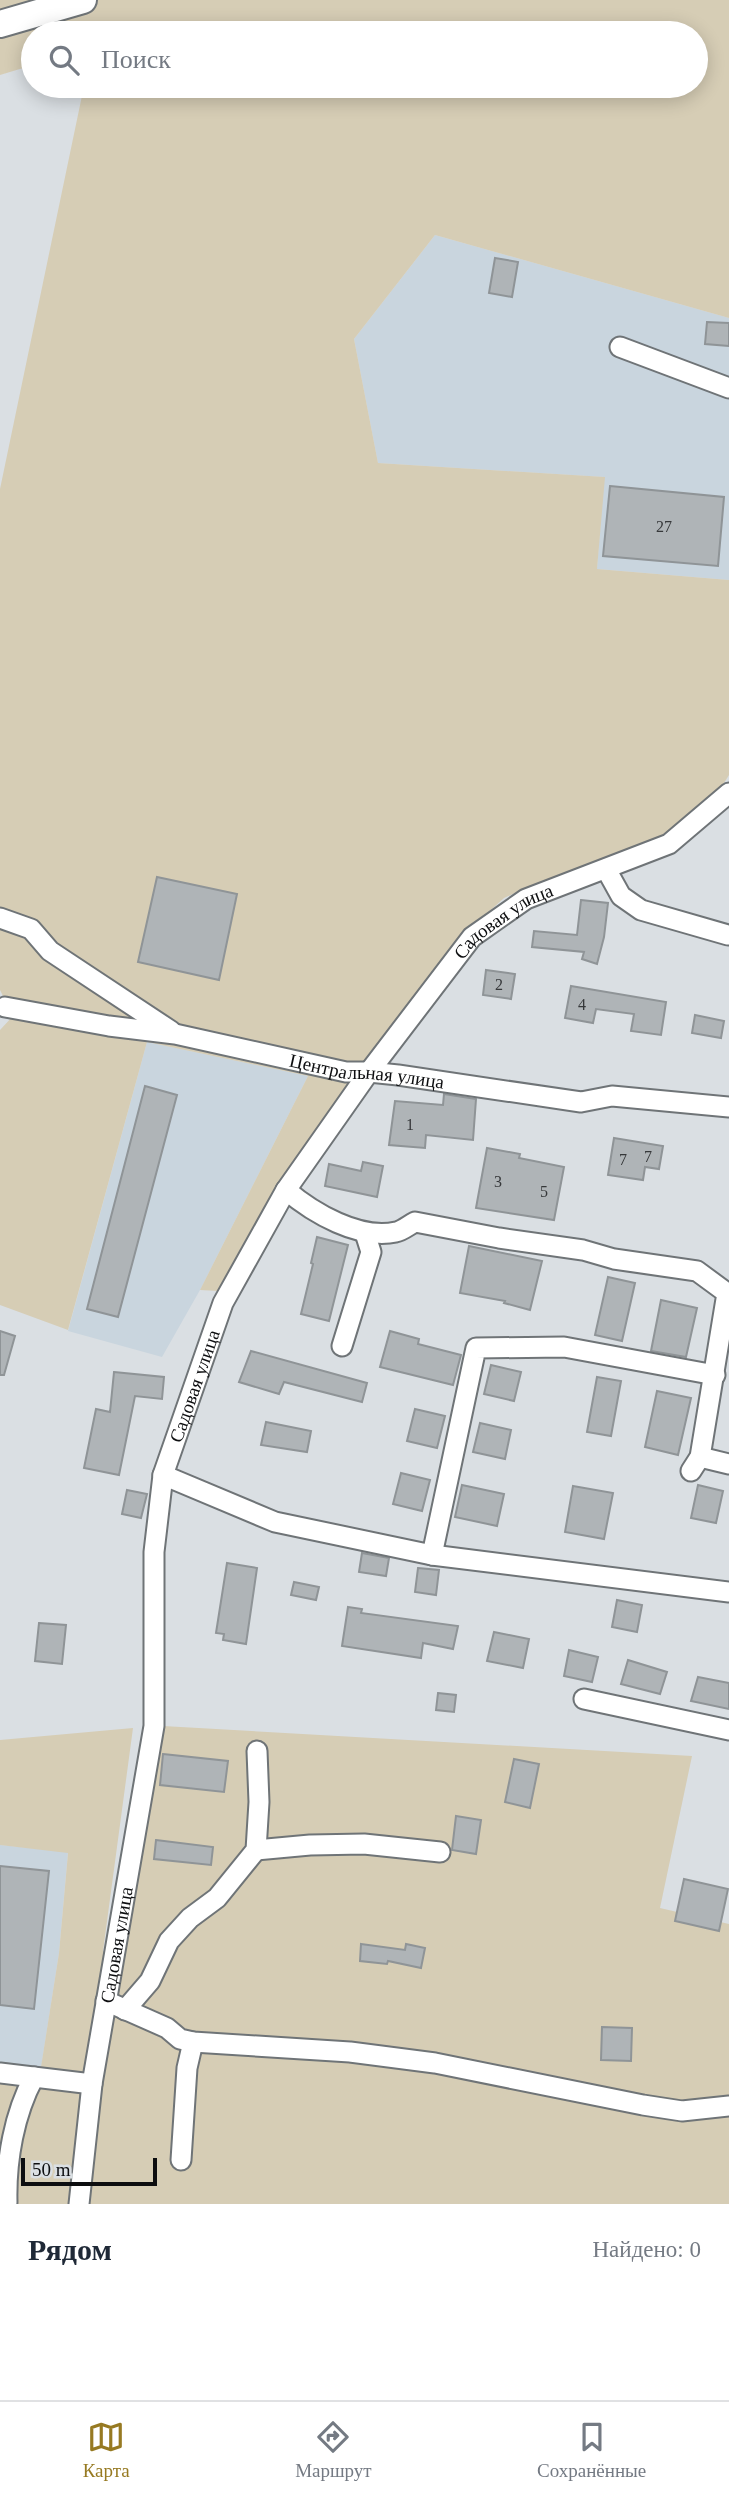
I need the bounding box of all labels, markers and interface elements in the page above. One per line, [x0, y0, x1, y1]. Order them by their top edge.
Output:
search box [21, 21, 708, 98]
icon: search [45, 41, 83, 79]
text: Поиск [101, 45, 171, 74]
house number: 27 [656, 518, 672, 535]
street label: Садовая улица [449, 879, 556, 963]
house number: 2 [495, 976, 503, 993]
house number: 4 [578, 996, 586, 1013]
street label: Центральная улица [288, 1049, 446, 1092]
house number: 1 [406, 1116, 414, 1133]
house number: 7 [644, 1148, 652, 1165]
house number: 7 [619, 1151, 627, 1168]
house number: 3 [494, 1173, 502, 1190]
house number: 5 [540, 1183, 548, 1200]
street label: Садовая улица [165, 1326, 224, 1445]
street label: Садовая улица [96, 1884, 137, 2005]
scale bar [21, 2155, 158, 2187]
text: 50 m [32, 2159, 71, 2180]
text: Рядом [28, 2233, 112, 2266]
text: Найдено: 0 [593, 2237, 701, 2262]
tab: Карта [83, 2418, 130, 2482]
tab: Маршрут [295, 2418, 372, 2482]
tab: Сохранённые [537, 2418, 646, 2482]

